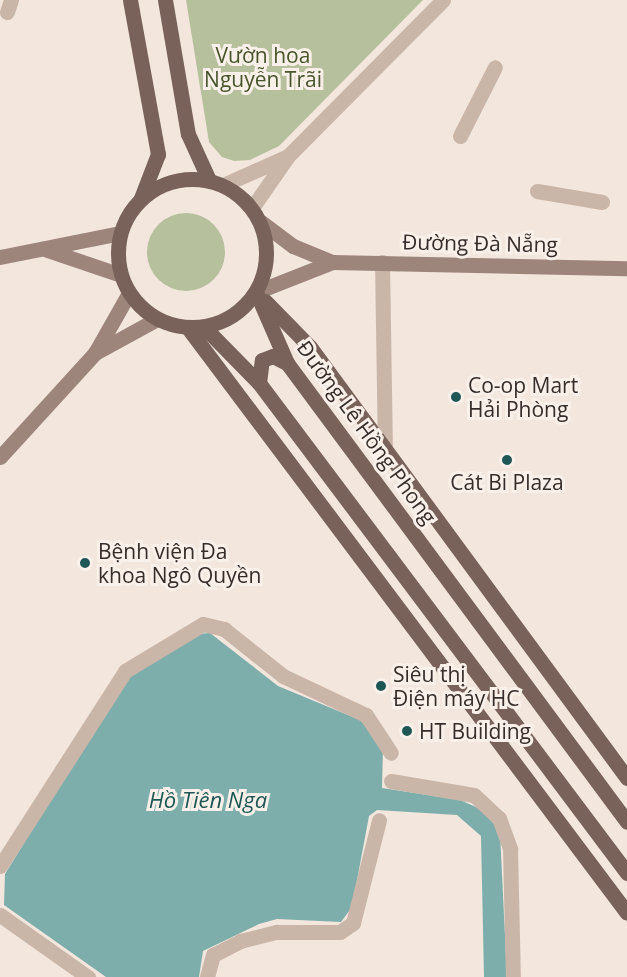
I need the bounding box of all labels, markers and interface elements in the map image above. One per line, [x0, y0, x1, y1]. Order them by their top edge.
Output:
park label: Vườn hoa Nguyễn Trãi [204, 42, 322, 92]
street label: Đường Đà Nẵng [402, 229, 558, 257]
street label: Đường Lê Hồng Phong [292, 336, 442, 528]
place label: Co-op Mart Hải Phòng [468, 372, 578, 422]
marker: Co-op Mart Hải Phòng [449, 390, 463, 404]
marker: Cát Bi Plaza [500, 453, 514, 467]
place label: Cát Bi Plaza [450, 469, 564, 495]
place label: Bệnh viện Đa khoa Ngô Quyền [98, 538, 261, 588]
marker: Bệnh viện Đa khoa Ngô Quyền [76, 554, 94, 572]
place label: Siêu thị Điện máy HC [393, 661, 519, 711]
marker: Siêu thị Điện máy HC [374, 679, 388, 693]
place label: HT Building [419, 718, 531, 744]
marker: HT Building [400, 724, 414, 738]
water label: Hồ Tiên Nga [149, 787, 267, 813]

